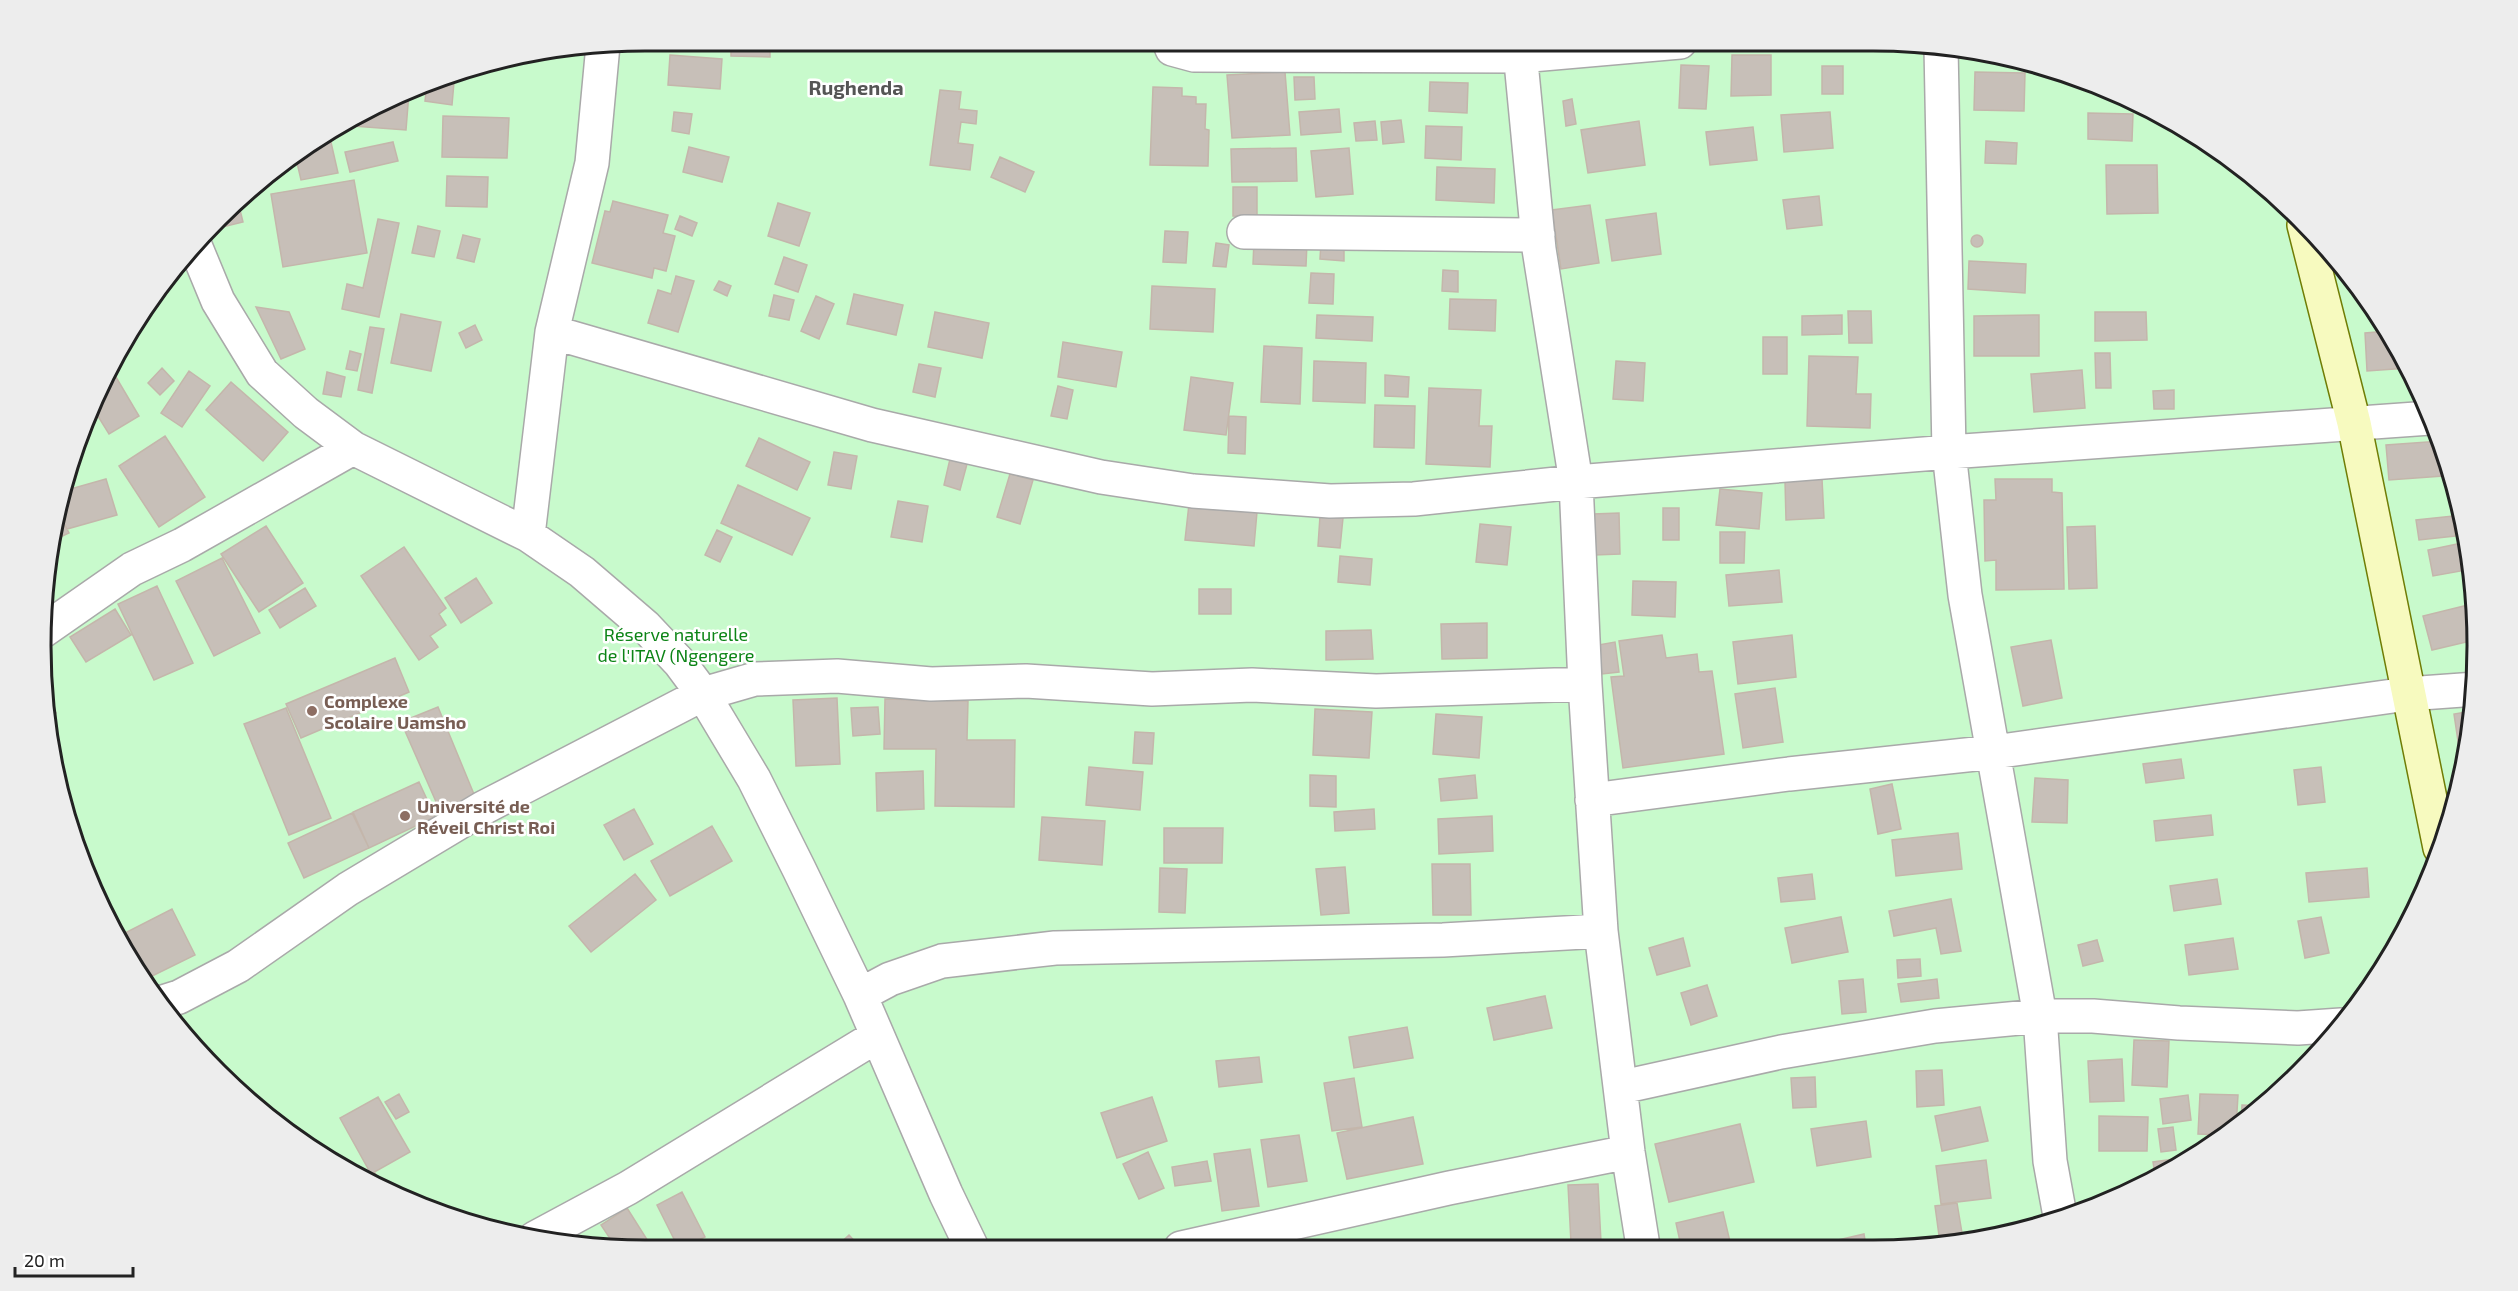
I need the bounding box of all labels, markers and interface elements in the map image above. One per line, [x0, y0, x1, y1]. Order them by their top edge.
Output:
district label: Rughenda [808, 75, 904, 99]
park label: Réserve naturelle de l'ITAV (Ngengere [597, 623, 755, 666]
place label: Complexe Scolaire Uamsho [324, 690, 466, 733]
marker: Complexe Scolaire Uamsho [305, 704, 319, 718]
place label: Université de Réveil Christ Roi [417, 795, 555, 838]
marker: Université de Réveil Christ Roi [398, 809, 412, 823]
scale bar [15, 1240, 134, 1278]
text: 20 m [24, 1249, 65, 1271]

